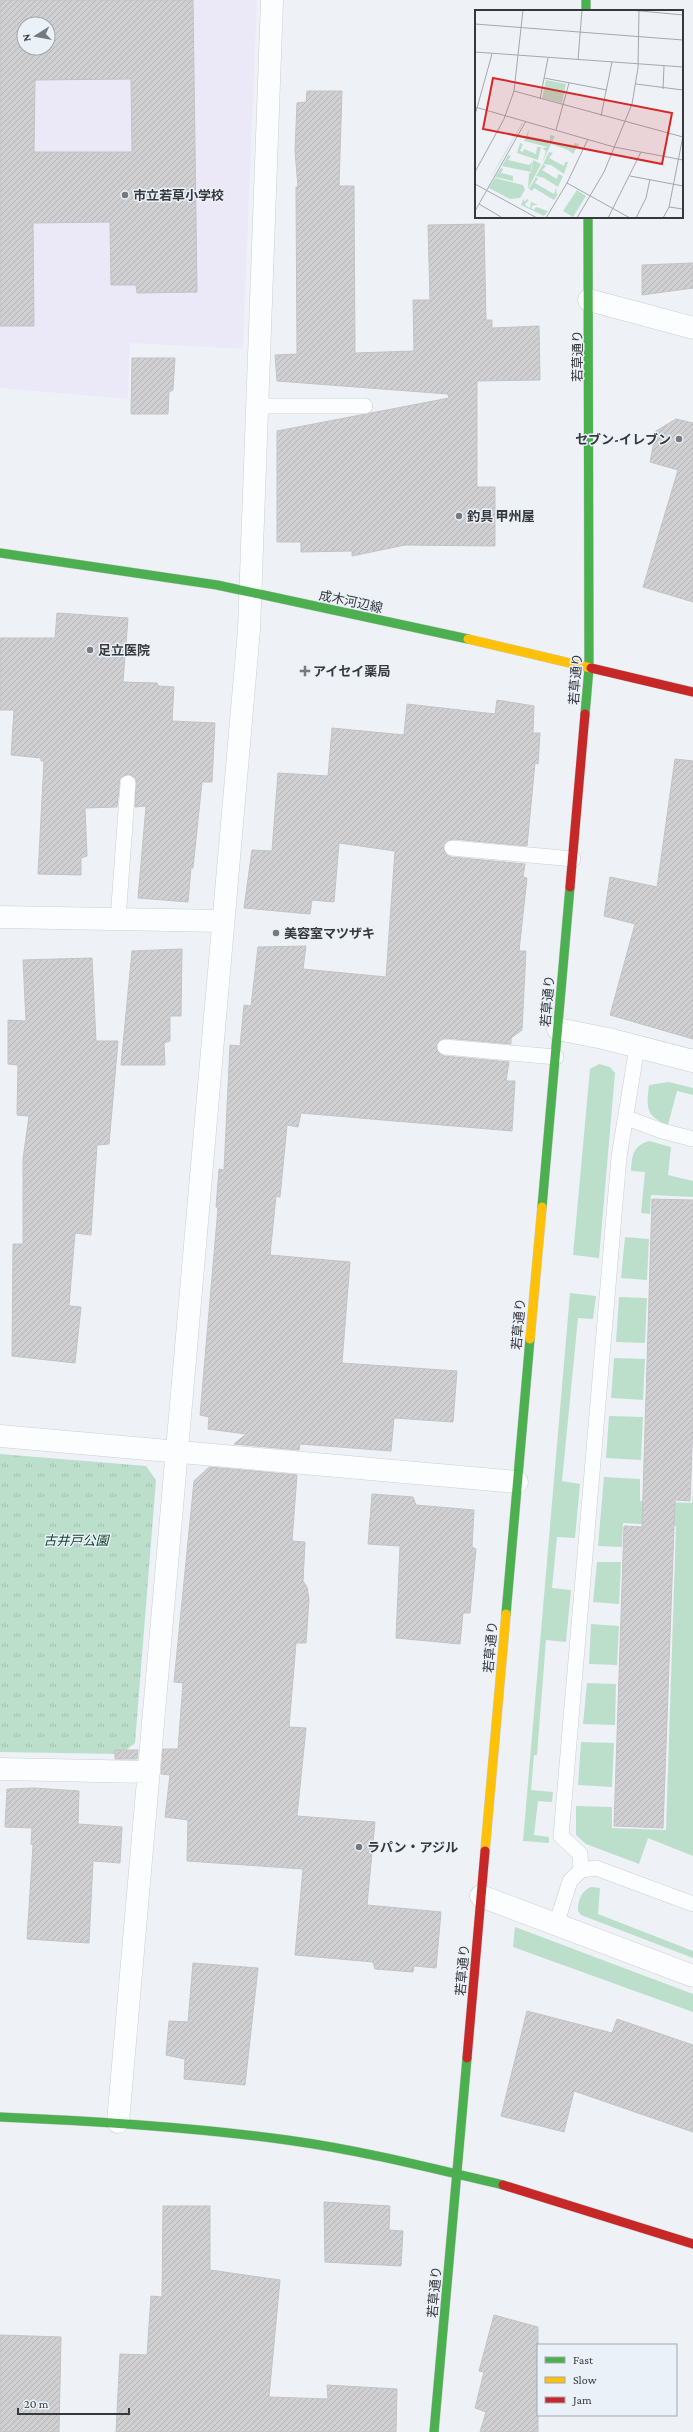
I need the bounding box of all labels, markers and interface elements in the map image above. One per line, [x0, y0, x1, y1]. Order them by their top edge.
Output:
inset map [475, 10, 683, 218]
north arrow [16, 16, 56, 56]
text: N [19, 33, 33, 43]
place label: 市立若草小学校 [133, 188, 224, 203]
marker: 市立若草小学校 [120, 190, 130, 200]
street label: 若草通り [570, 330, 585, 382]
place label: セブン-イレブン [575, 432, 671, 447]
marker: セブン-イレブン [674, 434, 684, 444]
place label: 釣具 甲州屋 [467, 509, 535, 524]
marker: 釣具 甲州屋 [454, 511, 464, 521]
street label: 成木河辺線 [318, 587, 384, 616]
place label: 足立医院 [98, 643, 150, 658]
marker: 足立医院 [85, 645, 95, 655]
street label: 若草通り [566, 653, 585, 706]
place label: アイセイ薬局 [313, 664, 390, 679]
marker: アイセイ薬局 [300, 666, 310, 676]
place label: 美容室マツザキ [284, 926, 375, 941]
marker: 美容室マツザキ [271, 928, 281, 938]
street label: 若草通り [538, 974, 557, 1028]
street label: 若草通り [509, 1297, 528, 1351]
park label: 古井戸公園 [43, 1533, 110, 1548]
street label: 若草通り [481, 1620, 500, 1674]
place label: ラパン・アジル [367, 1840, 458, 1855]
marker: ラパン・アジル [354, 1842, 364, 1852]
street label: 若草通り [453, 1943, 472, 1997]
street label: 若草通り [425, 2265, 444, 2319]
legend [537, 2344, 677, 2416]
text: Fast [573, 2353, 594, 2367]
text: Slow [573, 2373, 597, 2387]
scale bar [18, 2390, 129, 2416]
text: Jam [572, 2393, 592, 2407]
text: 20 m [24, 2397, 49, 2411]

